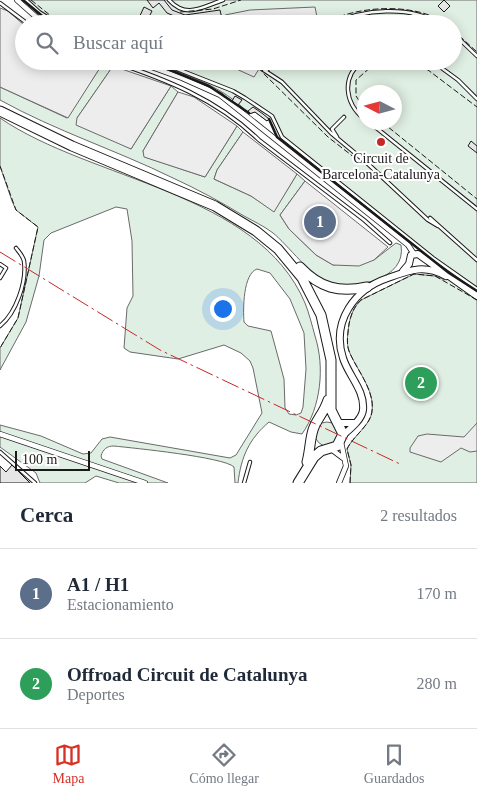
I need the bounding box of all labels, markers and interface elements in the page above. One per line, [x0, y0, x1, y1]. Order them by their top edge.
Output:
search box [15, 15, 462, 70]
icon: search [33, 29, 61, 57]
text: Buscar aquí [73, 32, 163, 53]
north arrow [357, 85, 402, 130]
marker: Circuit de Barcelona-Catalunya [375, 136, 387, 148]
place label: Circuit de Barcelona-Catalunya [322, 151, 441, 182]
pin: 1 [304, 203, 336, 241]
your location [210, 296, 236, 322]
pin: 2 [405, 364, 437, 402]
scale bar [15, 448, 90, 471]
text: 100 m [22, 452, 57, 467]
text: Cerca [20, 503, 73, 527]
text: 2 resultados [380, 507, 457, 524]
text: A1 / H1 [67, 574, 129, 595]
text: 1 [32, 585, 40, 602]
text: 170 m [417, 585, 457, 602]
text: Estacionamiento [67, 596, 174, 613]
text: Offroad Circuit de Catalunya [67, 664, 308, 685]
text: 2 [32, 675, 40, 692]
text: 280 m [417, 675, 457, 692]
text: Deportes [67, 686, 125, 703]
tab: Mapa [52, 741, 84, 787]
tab: Cómo llegar [189, 741, 259, 787]
tab: Guardados [364, 741, 425, 787]

